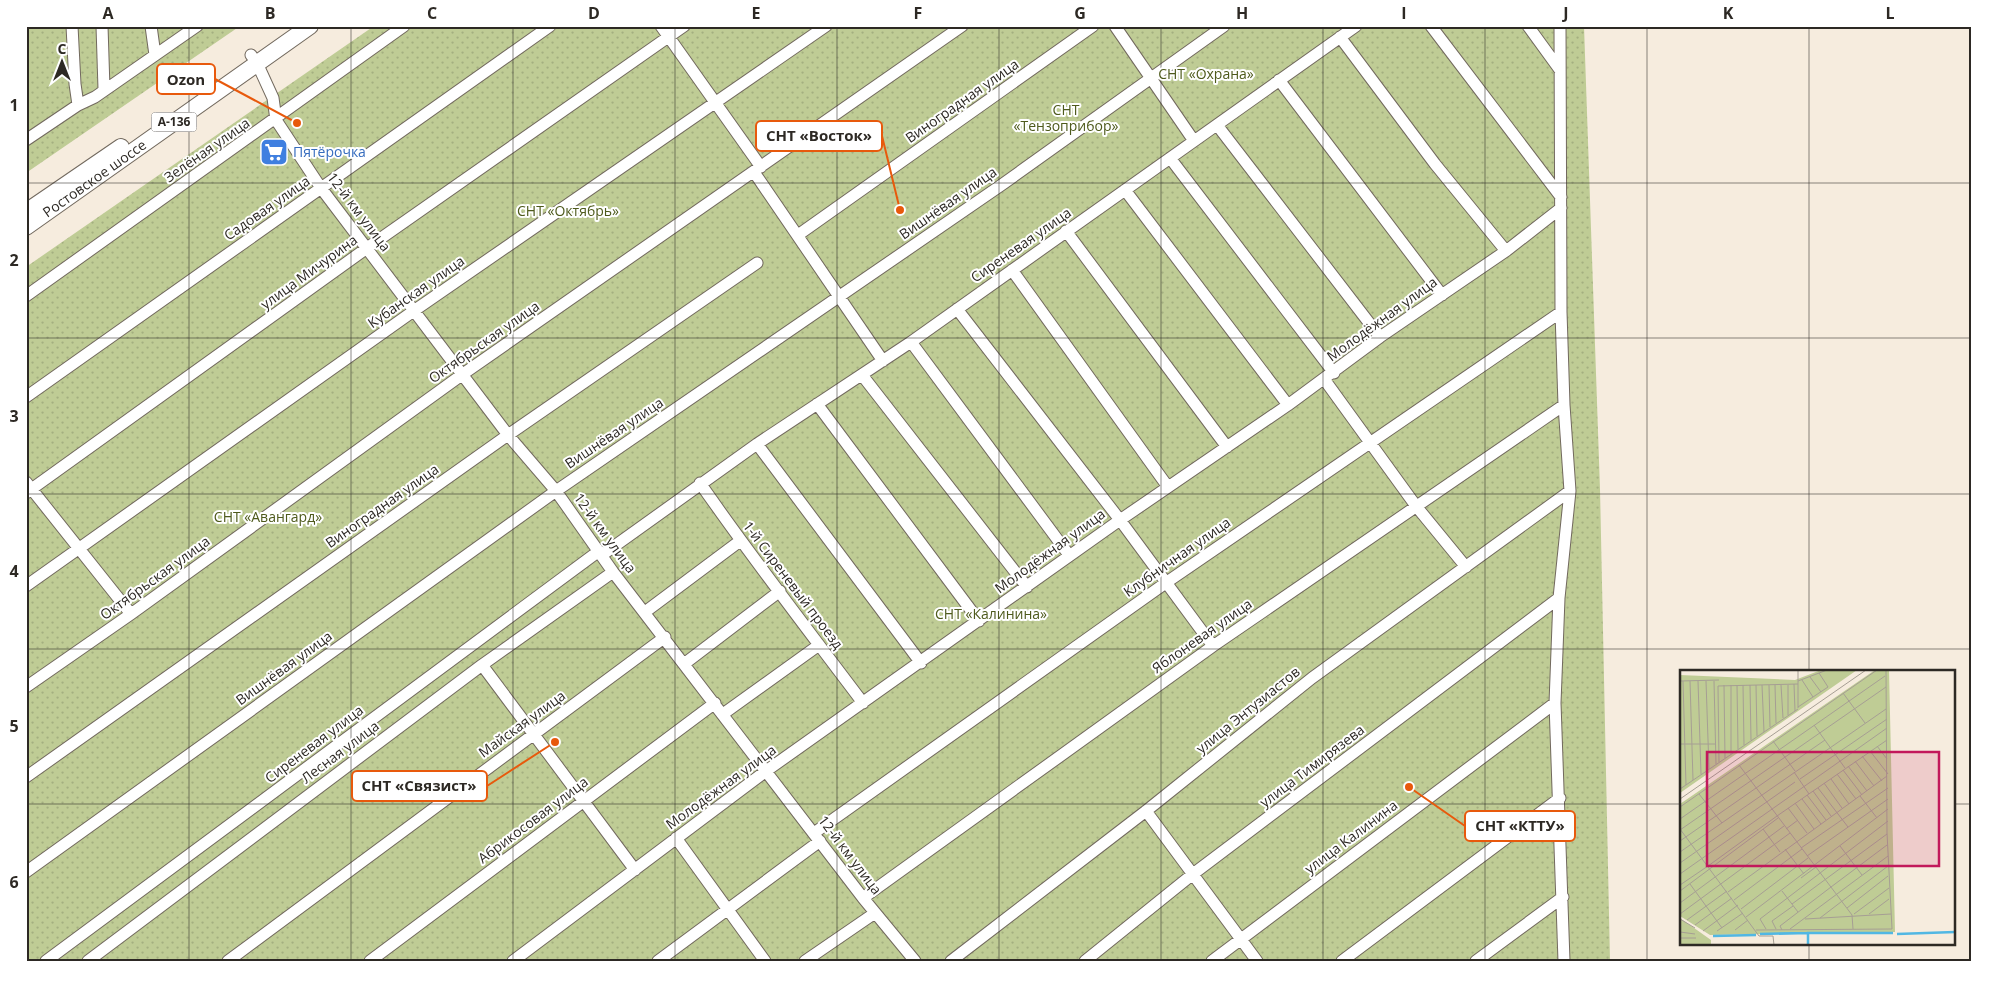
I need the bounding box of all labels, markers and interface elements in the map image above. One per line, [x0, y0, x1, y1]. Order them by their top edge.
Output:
text: A [102, 2, 114, 24]
text: B [265, 2, 275, 24]
text: C [427, 2, 437, 24]
text: D [588, 2, 600, 24]
text: E [752, 2, 761, 24]
text: F [914, 2, 922, 24]
text: G [1074, 2, 1086, 24]
text: H [1236, 2, 1248, 24]
text: I [1401, 2, 1407, 24]
text: J [1561, 2, 1569, 24]
text: K [1723, 2, 1734, 24]
text: L [1885, 2, 1895, 24]
north arrow [38, 38, 88, 88]
text: С [58, 39, 67, 58]
street label: Виноградная улица [901, 54, 1022, 147]
callout: Ozon [157, 64, 215, 94]
park label: СНТ «Охрана» [1158, 64, 1254, 83]
text: Ozon [167, 69, 205, 89]
text: 1 [9, 94, 19, 116]
park label: СНТ «Тензоприбор» [1014, 100, 1119, 135]
road number: А-136 [152, 112, 196, 132]
street label: Зелёная улица [160, 113, 253, 186]
callout: СНТ «Восток» [756, 121, 882, 151]
text: СНТ «Восток» [766, 125, 872, 145]
street label: Ростовское шоссе [39, 135, 150, 221]
supermarket icon: Пятёрочка [259, 137, 289, 167]
place label: Пятёрочка [293, 142, 366, 161]
street label: Вишнёвая улица [895, 162, 1000, 243]
street label: 12-й км улица [323, 168, 395, 255]
street label: Садовая улица [220, 171, 313, 244]
park label: СНТ «Октябрь» [517, 201, 619, 220]
street label: Сиреневая улица [967, 203, 1075, 286]
street label: улица Мичурина [257, 230, 361, 313]
text: 2 [9, 249, 19, 271]
street label: Кубанская улица [364, 251, 468, 332]
street label: Молодёжная улица [1323, 272, 1441, 365]
street label: Октябрьская улица [425, 296, 543, 387]
street label: Вишнёвая улица [561, 393, 667, 473]
text: 3 [9, 405, 19, 427]
street label: Виноградная улица [321, 459, 442, 552]
street label: 12-й км улица [570, 489, 641, 577]
street label: Молодёжная улица [991, 504, 1109, 597]
park label: СНТ «Авангард» [214, 507, 322, 526]
street label: Клубничная улица [1119, 512, 1234, 601]
street label: 1-й Сиреневый проезд [739, 517, 848, 653]
street label: Октябрьская улица [96, 531, 213, 624]
text: 4 [9, 560, 19, 582]
street label: Яблоневая улица [1148, 594, 1255, 677]
park label: СНТ «Калинина» [935, 604, 1047, 623]
street label: Вишнёвая улица [232, 626, 336, 709]
street label: улица Энтузиастов [1192, 662, 1304, 757]
inset map [1680, 670, 1956, 944]
street label: Майская улица [475, 686, 569, 762]
street label: Сиреневая улица [261, 700, 367, 787]
text: 5 [9, 715, 19, 737]
street label: Лесная улица [297, 716, 383, 787]
street label: улица Тимирязева [1255, 720, 1368, 811]
street label: Молодёжная улица [662, 740, 780, 833]
callout: СНТ «Связист» [352, 771, 487, 801]
street label: Абрикосовая улица [474, 772, 592, 867]
text: СНТ «Связист» [361, 775, 477, 795]
street label: улица Калинина [1300, 795, 1401, 878]
street label: 12-й км улица [814, 811, 886, 898]
callout: СНТ «КТТУ» [1465, 811, 1575, 841]
text: СНТ «КТТУ» [1475, 815, 1565, 835]
text: 6 [9, 871, 19, 893]

